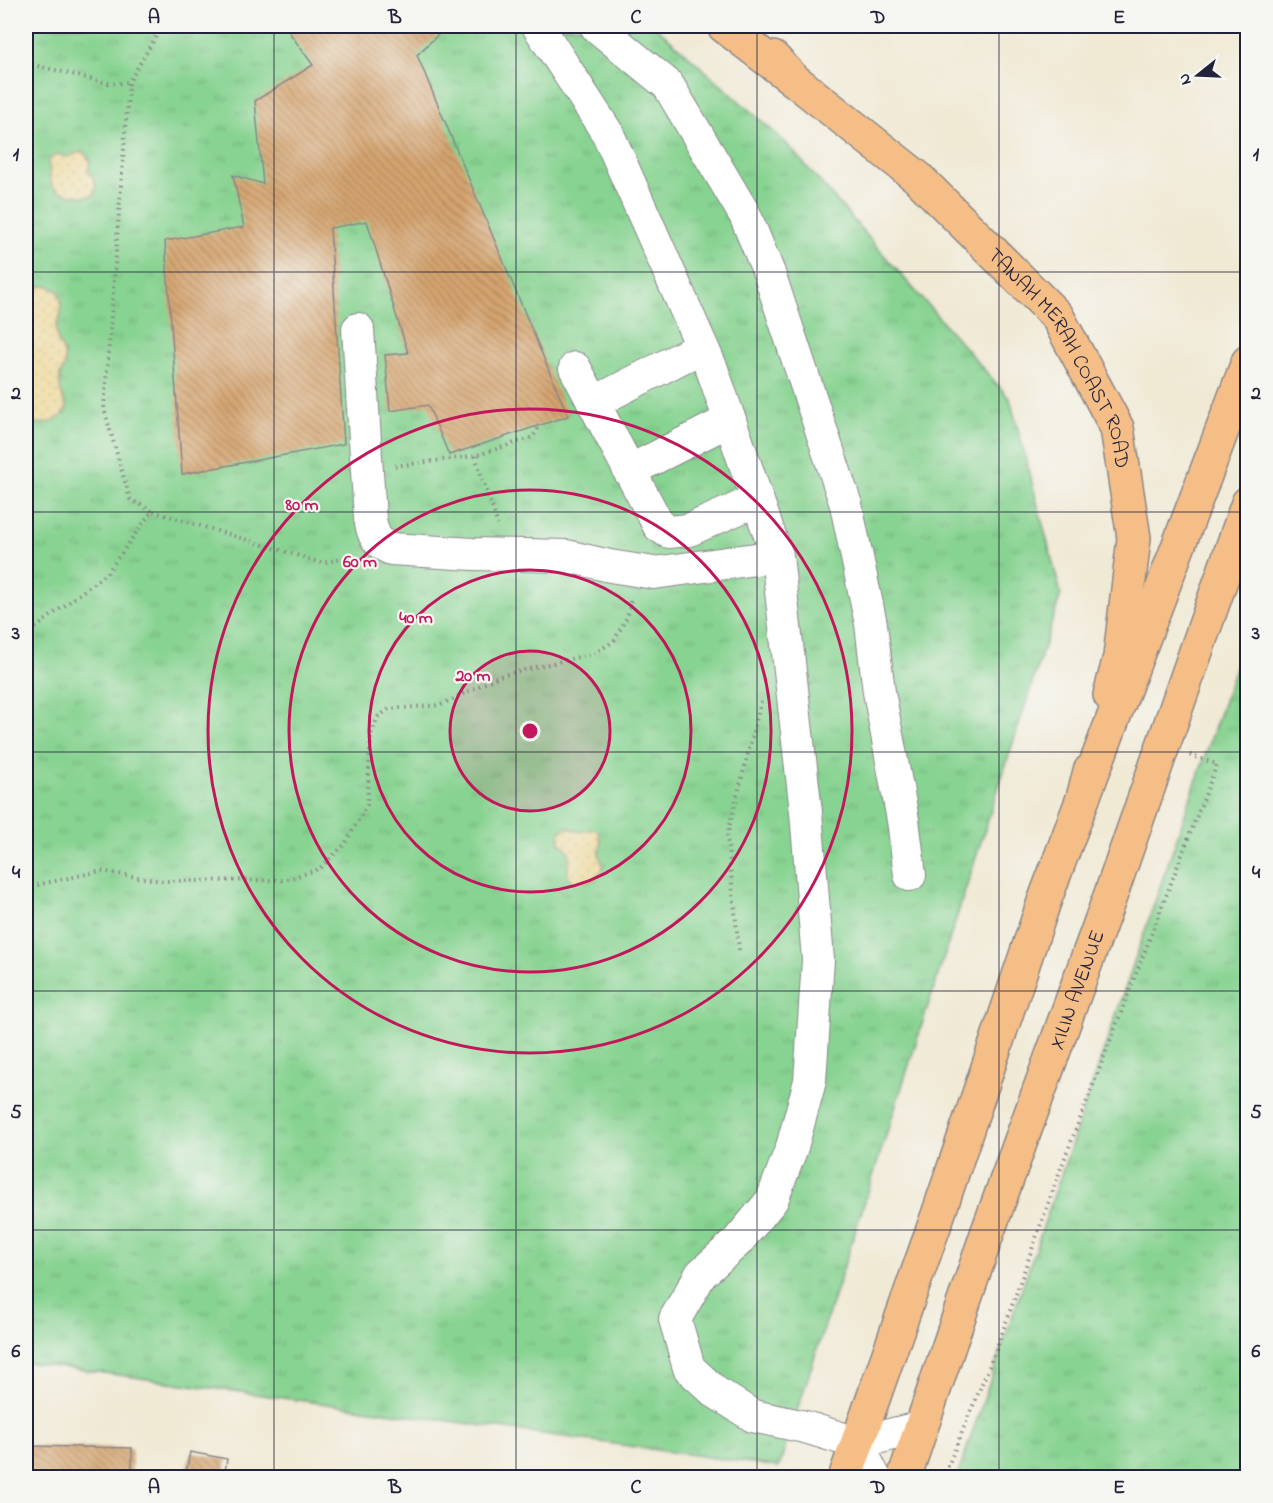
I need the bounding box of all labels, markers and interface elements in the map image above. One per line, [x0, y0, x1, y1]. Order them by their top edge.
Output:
text: A [148, 4, 160, 33]
text: B [387, 4, 402, 33]
text: C [631, 4, 642, 33]
text: D [870, 4, 885, 33]
text: E [1113, 4, 1125, 33]
north arrow [1168, 45, 1228, 105]
text: N [1172, 70, 1199, 88]
text: 1 [13, 141, 20, 170]
text: 1 [1253, 141, 1260, 170]
street label: TANAH MERAH COAST ROAD [980, 242, 1136, 470]
text: 2 [10, 380, 21, 409]
text: 2 [1250, 380, 1261, 409]
text: 80 m [285, 493, 319, 519]
text: 60 m [343, 550, 377, 576]
text: 40 m [399, 606, 433, 632]
text: 3 [11, 620, 20, 649]
text: 3 [1251, 620, 1260, 649]
text: 20 m [454, 664, 491, 690]
centre of rings [520, 721, 540, 741]
text: 4 [12, 859, 21, 888]
text: 4 [1252, 859, 1261, 888]
street label: XILIN AVENUE [1042, 926, 1113, 1054]
text: 5 [10, 1099, 22, 1128]
text: 5 [1250, 1099, 1262, 1128]
text: 6 [12, 1338, 21, 1367]
text: 6 [1252, 1338, 1261, 1367]
text: A [148, 1474, 160, 1503]
text: B [387, 1474, 402, 1503]
text: C [631, 1474, 642, 1503]
text: D [870, 1474, 885, 1503]
text: E [1113, 1474, 1125, 1503]

